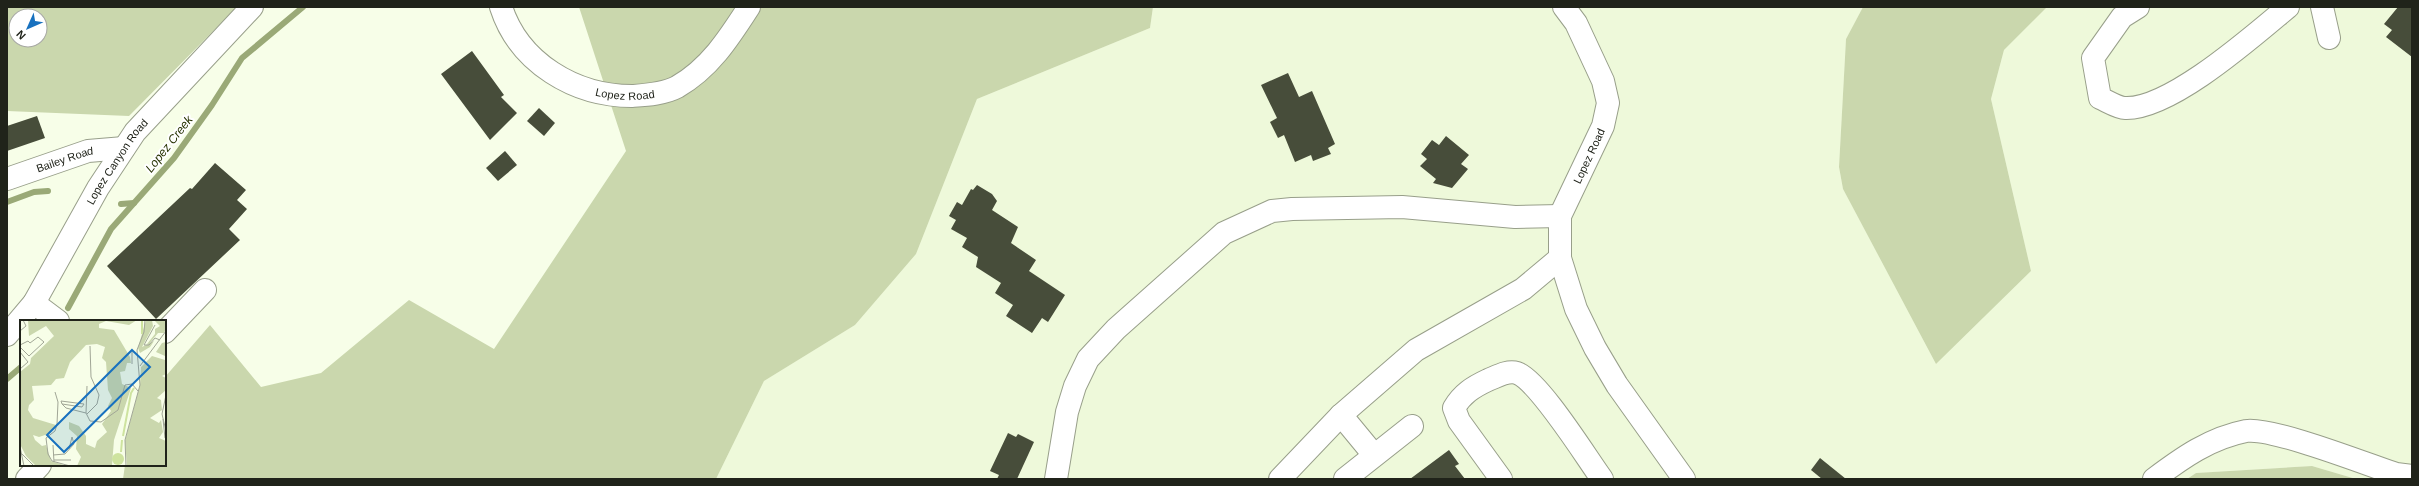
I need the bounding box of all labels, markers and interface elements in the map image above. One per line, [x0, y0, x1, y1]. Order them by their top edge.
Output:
north arrow [8, 8, 48, 48]
text: N [14, 28, 28, 42]
street label: Lopez Road [594, 86, 655, 102]
water label: Lopez Creek [143, 112, 196, 175]
street label: Lopez Canyon Road [84, 117, 150, 206]
street label: Lopez Road [1571, 127, 1607, 185]
street label: Bailey Road [35, 145, 93, 174]
inset map [20, 320, 166, 466]

